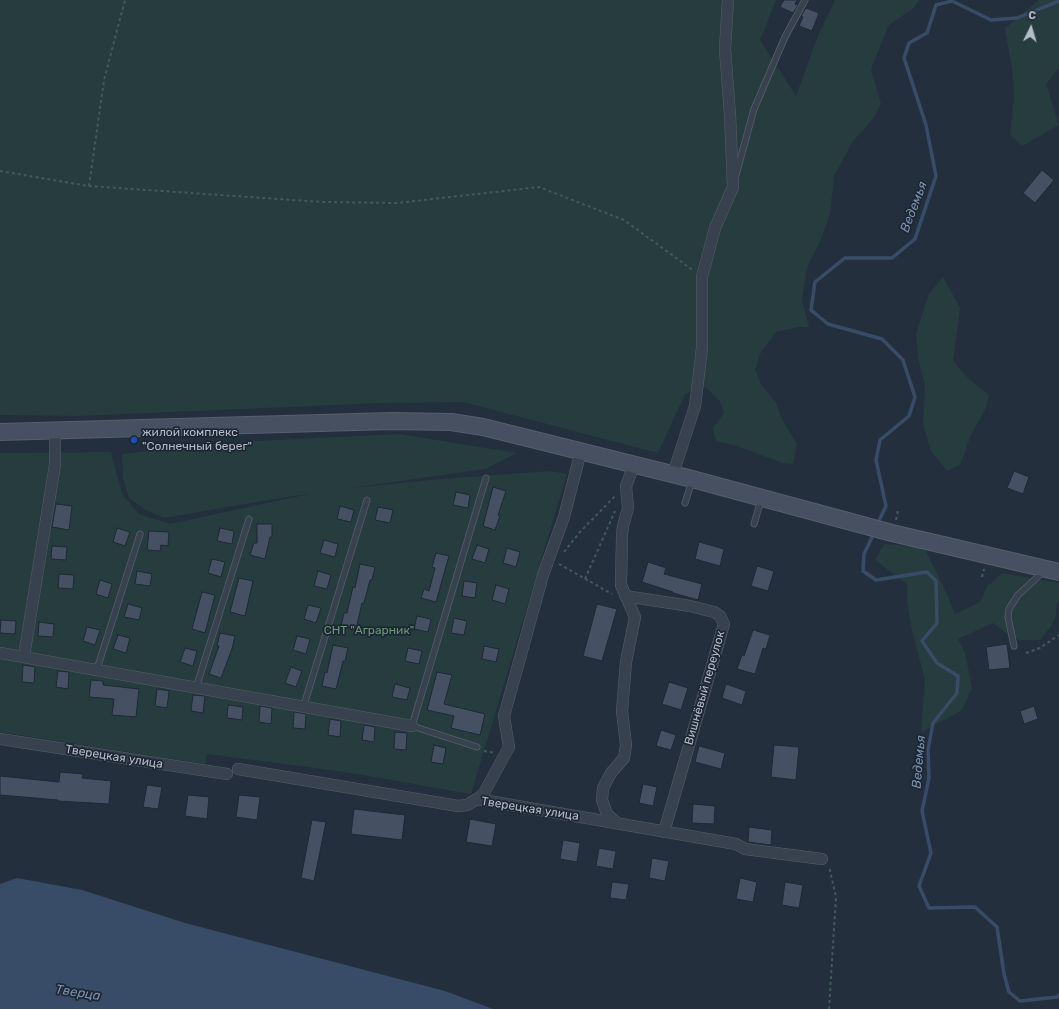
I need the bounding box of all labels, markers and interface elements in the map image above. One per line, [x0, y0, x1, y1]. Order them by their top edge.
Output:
north arrow [1011, 8, 1051, 48]
text: С [1028, 9, 1037, 22]
water label: Ведемья [897, 179, 931, 235]
place label: жилой комплекс "Солнечный берег" [142, 426, 252, 454]
marker: жилой комплекс "Солнечный берег" [129, 435, 139, 445]
park label: СНТ "Аграрник" [324, 624, 414, 638]
street label: Вишнёвый переулок [682, 629, 728, 747]
water label: Ведемья [909, 735, 929, 789]
street label: Тверецкая улица [64, 742, 164, 772]
street label: Тверецкая улица [480, 794, 580, 824]
water label: Тверца [54, 982, 102, 1004]

